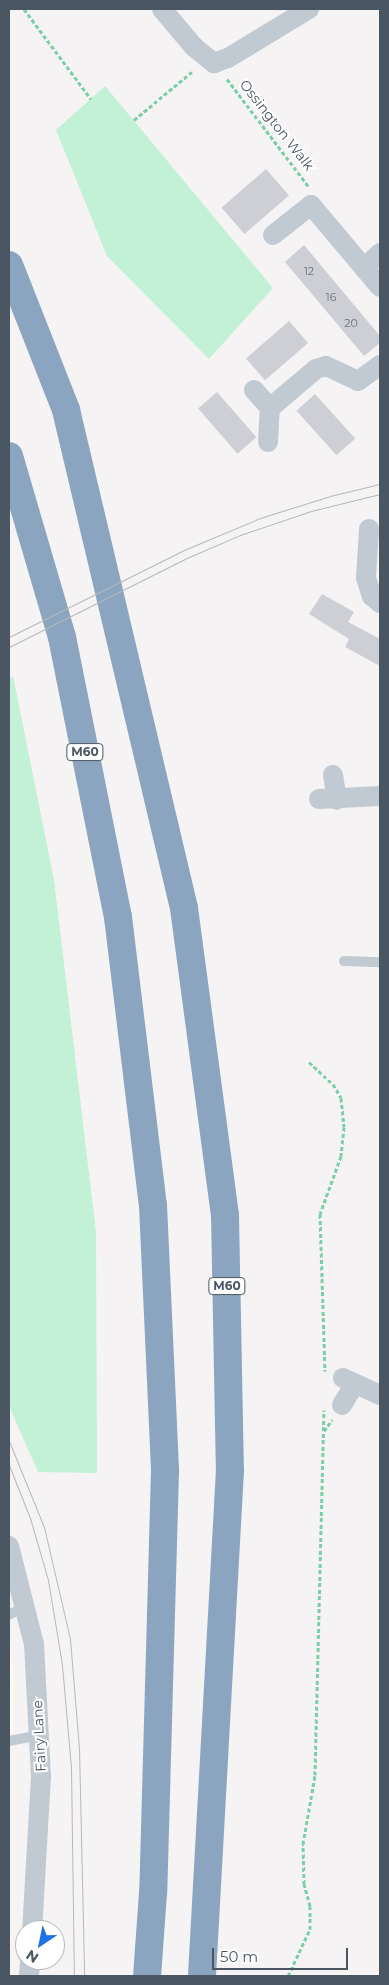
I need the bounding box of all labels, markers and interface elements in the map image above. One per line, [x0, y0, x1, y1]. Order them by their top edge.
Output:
street label: Ossington Walk [236, 76, 318, 174]
house number: 12 [304, 264, 314, 278]
house number: 16 [326, 290, 336, 304]
house number: 20 [344, 316, 358, 330]
road number: M60 [66, 742, 104, 762]
road number: M60 [208, 1276, 246, 1295]
street label: Fairy Lane [29, 1700, 49, 1772]
north arrow [15, 1920, 65, 1970]
scale bar [214, 1938, 350, 1970]
text: N [22, 1946, 42, 1967]
text: 50 m [220, 1947, 258, 1966]

